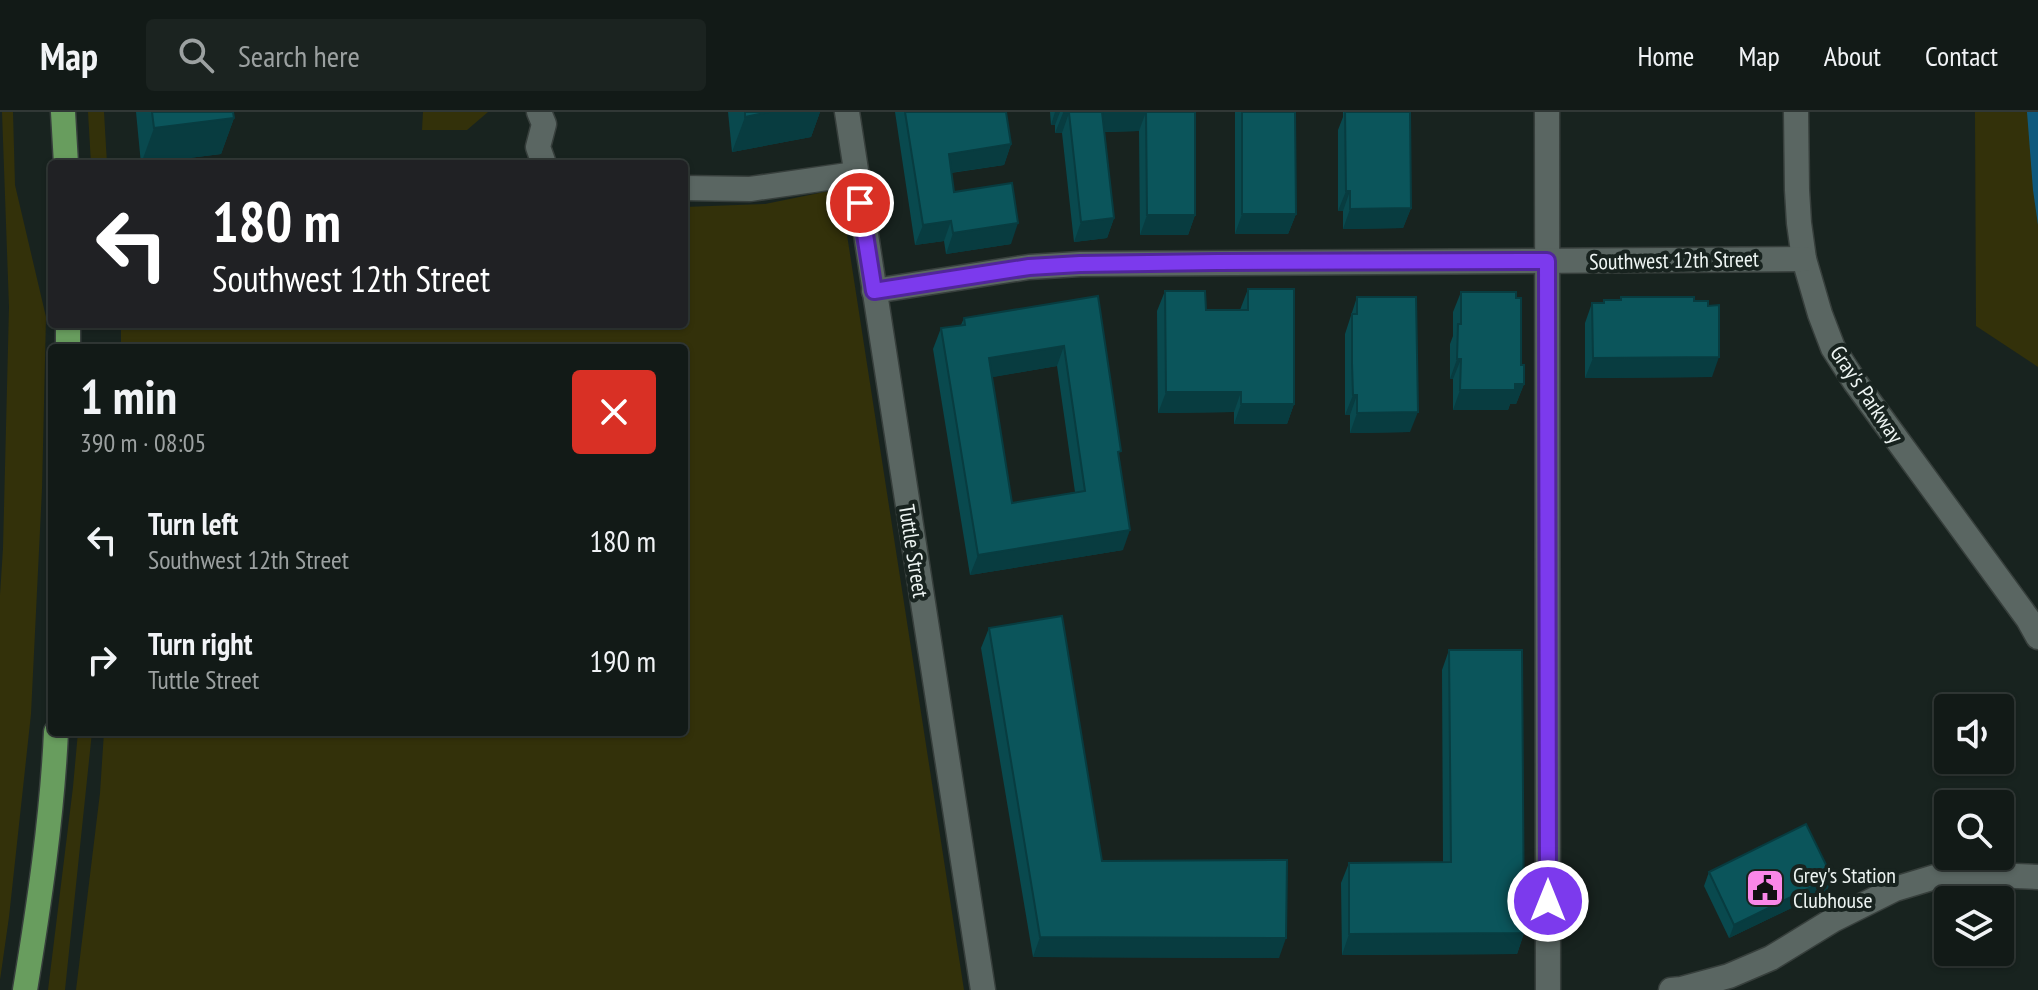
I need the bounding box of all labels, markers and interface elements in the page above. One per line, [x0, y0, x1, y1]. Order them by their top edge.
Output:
search box [146, 19, 706, 91]
text: Map [40, 31, 98, 80]
icon: search [174, 33, 218, 77]
text: Search here [238, 36, 360, 75]
text: Home [1638, 37, 1694, 74]
text: Map [1738, 37, 1780, 74]
text: About [1824, 37, 1881, 74]
text: Contact [1925, 37, 1998, 74]
pin [826, 169, 894, 237]
icon: arrive [838, 181, 882, 225]
text: 180 m [212, 185, 341, 257]
icon: left [80, 192, 184, 296]
street label: Southwest 12th Street [1589, 245, 1759, 275]
text: Southwest 12th Street [212, 255, 490, 302]
street label: Gray's Parkway [1824, 340, 1910, 449]
text: 1 min [80, 365, 177, 427]
button: close [572, 370, 656, 454]
text: 390 m · 08:05 [80, 426, 206, 459]
street label: Tuttle Street [893, 502, 935, 600]
text: Turn left [148, 504, 238, 543]
icon: left [80, 518, 124, 562]
text: 180 m [590, 521, 656, 560]
text: Southwest 12th Street [148, 543, 349, 576]
text: Turn right [148, 624, 252, 663]
icon: right [80, 638, 124, 682]
text: 190 m [590, 641, 656, 680]
text: Tuttle Street [148, 663, 259, 696]
map controls [1934, 694, 2014, 966]
button: sound [1934, 694, 2014, 774]
button: search [1934, 790, 2014, 870]
position arrow [1506, 859, 1590, 943]
place label: Grey's Station Clubhouse [1793, 861, 1896, 914]
public building icon: Grey's Station Clubhouse [1744, 867, 1786, 909]
button: layers [1934, 886, 2014, 966]

